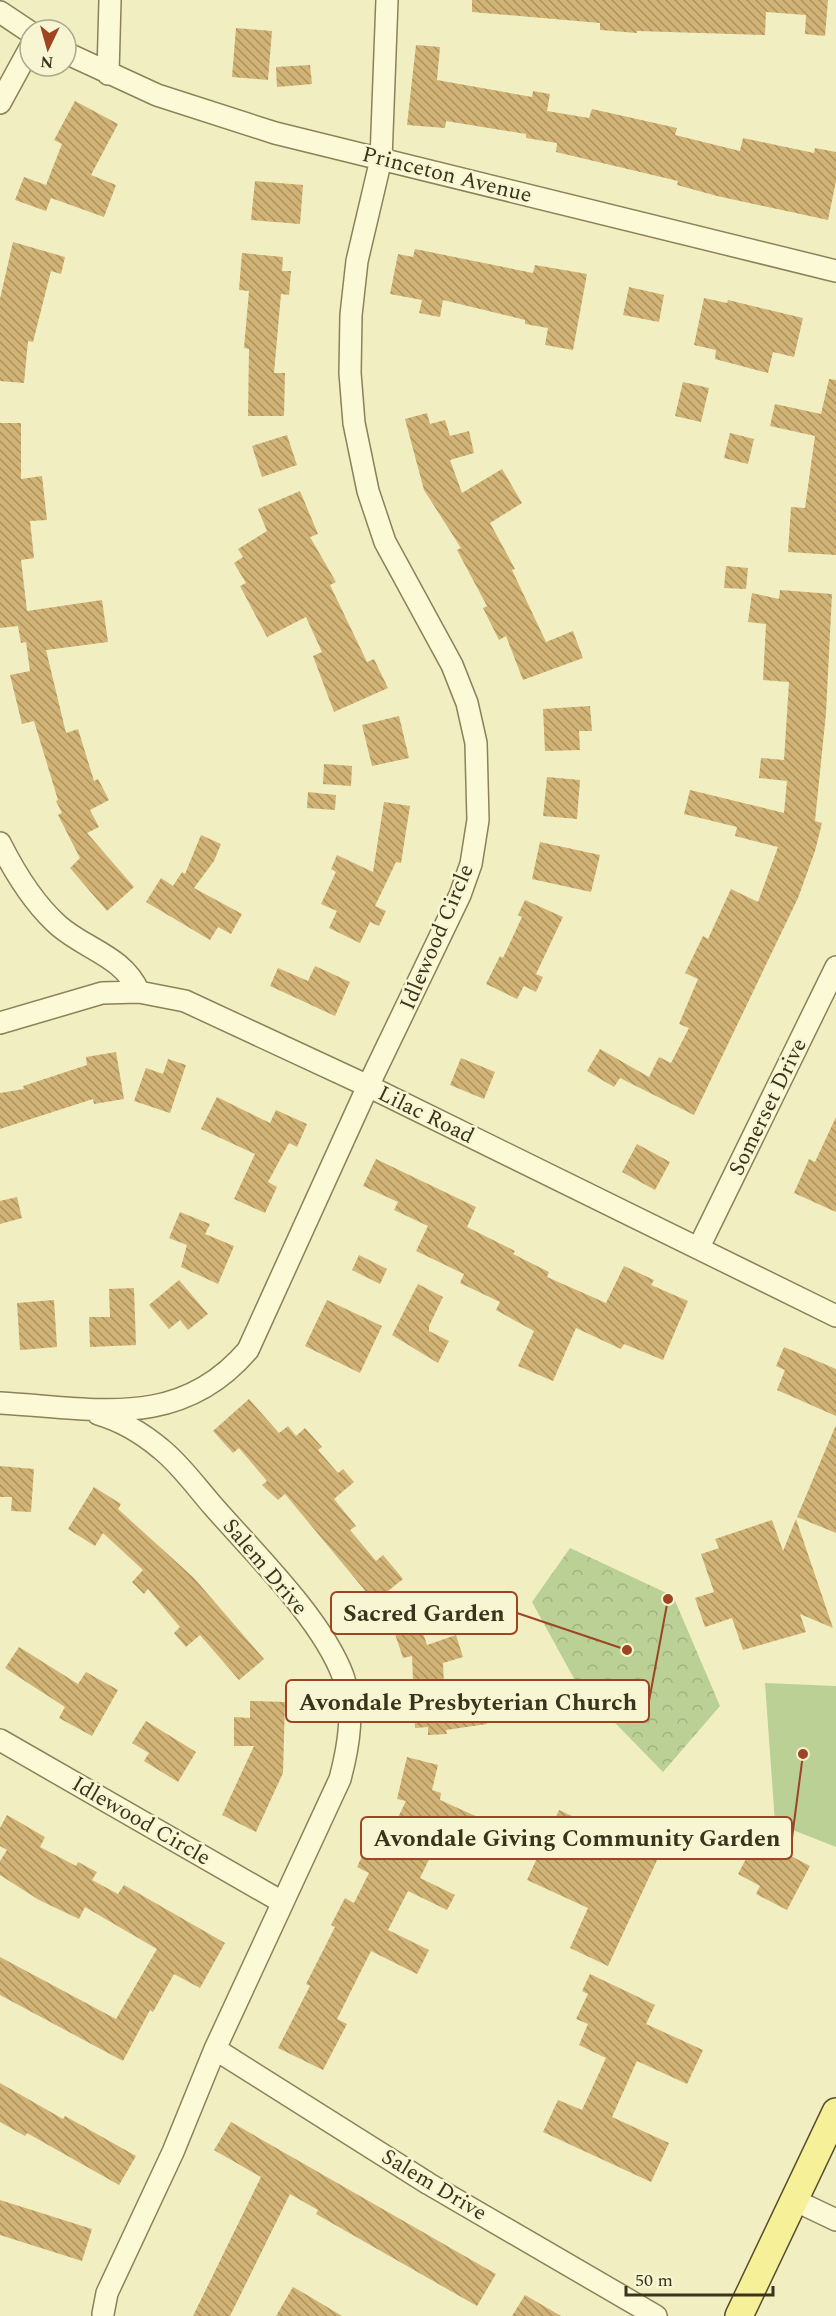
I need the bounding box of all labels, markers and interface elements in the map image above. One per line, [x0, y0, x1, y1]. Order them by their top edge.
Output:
north arrow [18, 18, 78, 78]
text: N [39, 49, 54, 74]
street label: Princeton Avenue [359, 138, 535, 212]
street label: Idlewood Circle [391, 859, 483, 1015]
street label: Somerset Drive [720, 1033, 816, 1181]
street label: Lilac Road [372, 1077, 480, 1153]
street label: Salem Drive [214, 1511, 316, 1623]
callout: Sacred Garden [331, 1592, 517, 1634]
text: Sacred Garden [343, 1596, 505, 1632]
callout: Avondale Presbyterian Church [286, 1680, 649, 1722]
text: Avondale Presbyterian Church [299, 1685, 637, 1721]
street label: Idlewood Circle [65, 1768, 217, 1874]
callout: Avondale Giving Community Garden [361, 1817, 792, 1859]
text: Avondale Giving Community Garden [373, 1821, 781, 1857]
street label: Salem Drive [375, 2140, 493, 2230]
scale bar [626, 2259, 773, 2297]
text: 50 m [635, 2267, 673, 2294]

